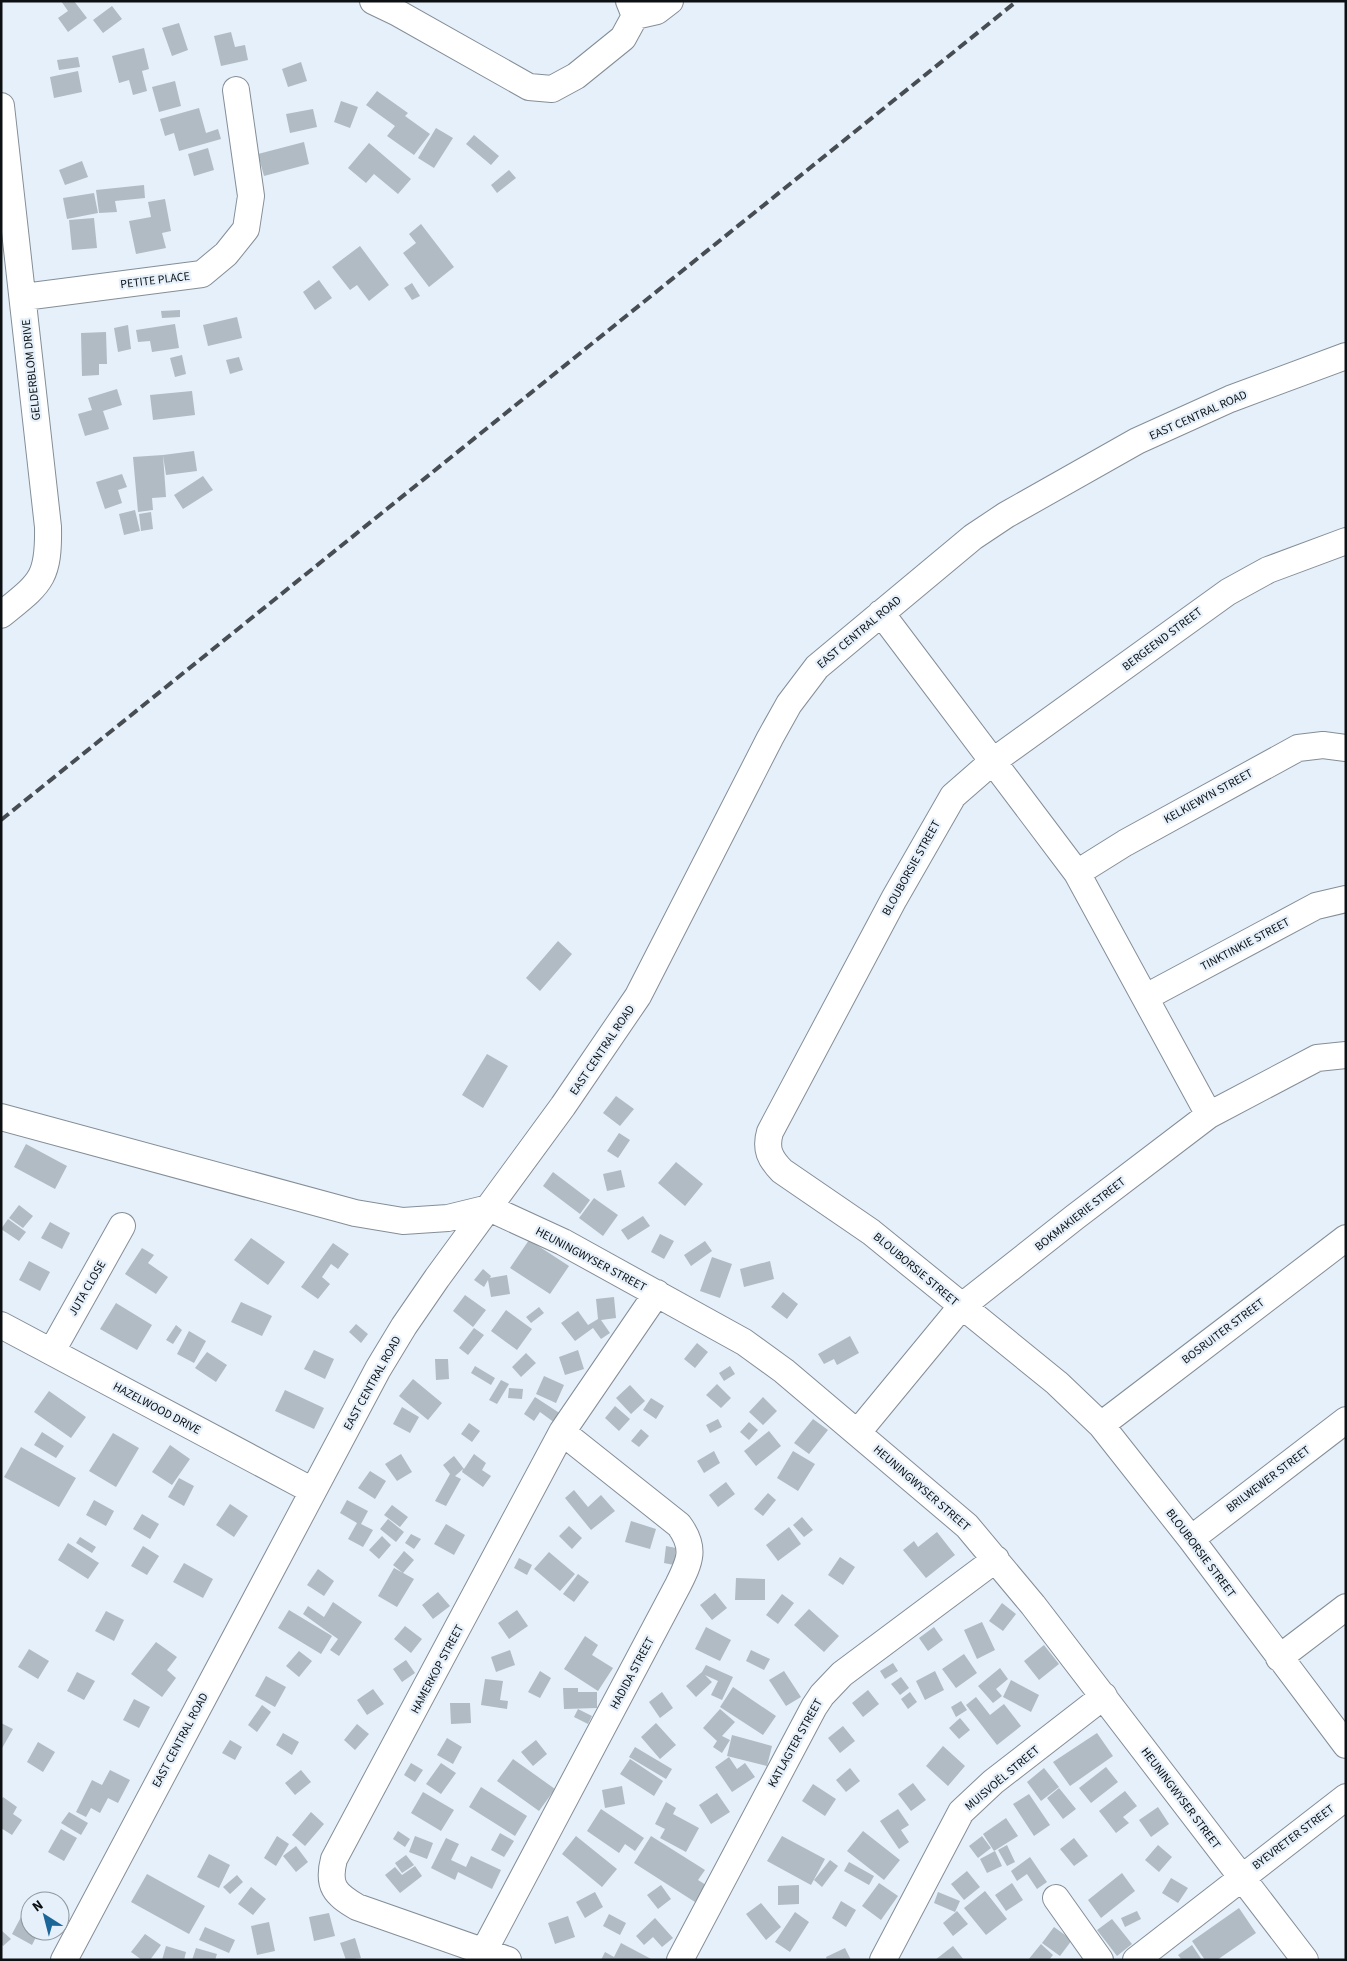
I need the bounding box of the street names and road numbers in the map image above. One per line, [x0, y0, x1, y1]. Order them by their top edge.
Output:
street label: PETITE PLACE [119, 268, 191, 293]
street label: GELDERBLOM DRIVE [18, 319, 45, 421]
street label: EAST CENTRAL ROAD [1147, 386, 1250, 445]
street label: EAST CENTRAL ROAD [814, 592, 905, 673]
street label: BERGEEND STREET [1119, 603, 1206, 675]
street label: KELKIEWYN STREET [1161, 765, 1256, 828]
street label: BLOUBORSIE STREET [878, 817, 945, 919]
street label: TINKTINKIE STREET [1198, 913, 1293, 975]
street label: EAST CENTRAL ROAD [566, 1002, 639, 1099]
street label: BOKMAKIERIE STREET [1031, 1173, 1130, 1255]
street label: HEUNINGWYSER STREET [532, 1223, 650, 1296]
street label: BLOUBORSIE STREET [869, 1229, 962, 1311]
street label: JUTA CLOSE [65, 1257, 110, 1319]
street label: BOSRUITER STREET [1178, 1294, 1269, 1368]
street label: EAST CENTRAL ROAD [339, 1333, 405, 1433]
street label: HAZELWOOD DRIVE [110, 1378, 204, 1439]
street label: HEUNINGWYSER STREET [870, 1441, 974, 1536]
street label: BRILWEWER STREET [1223, 1442, 1314, 1517]
street label: BLOUBORSIE STREET [1162, 1506, 1240, 1602]
street label: HAMERKOP STREET [407, 1621, 468, 1717]
street label: HADIDA STREET [606, 1634, 659, 1712]
street label: EAST CENTRAL ROAD [148, 1690, 213, 1791]
street label: KATLAGTER STREET [764, 1695, 827, 1791]
street label: MUISVOËL STREET [961, 1742, 1044, 1815]
street label: HEUNINGWYSER STREET [1137, 1744, 1225, 1853]
street label: BYEVRETER STREET [1249, 1801, 1338, 1874]

